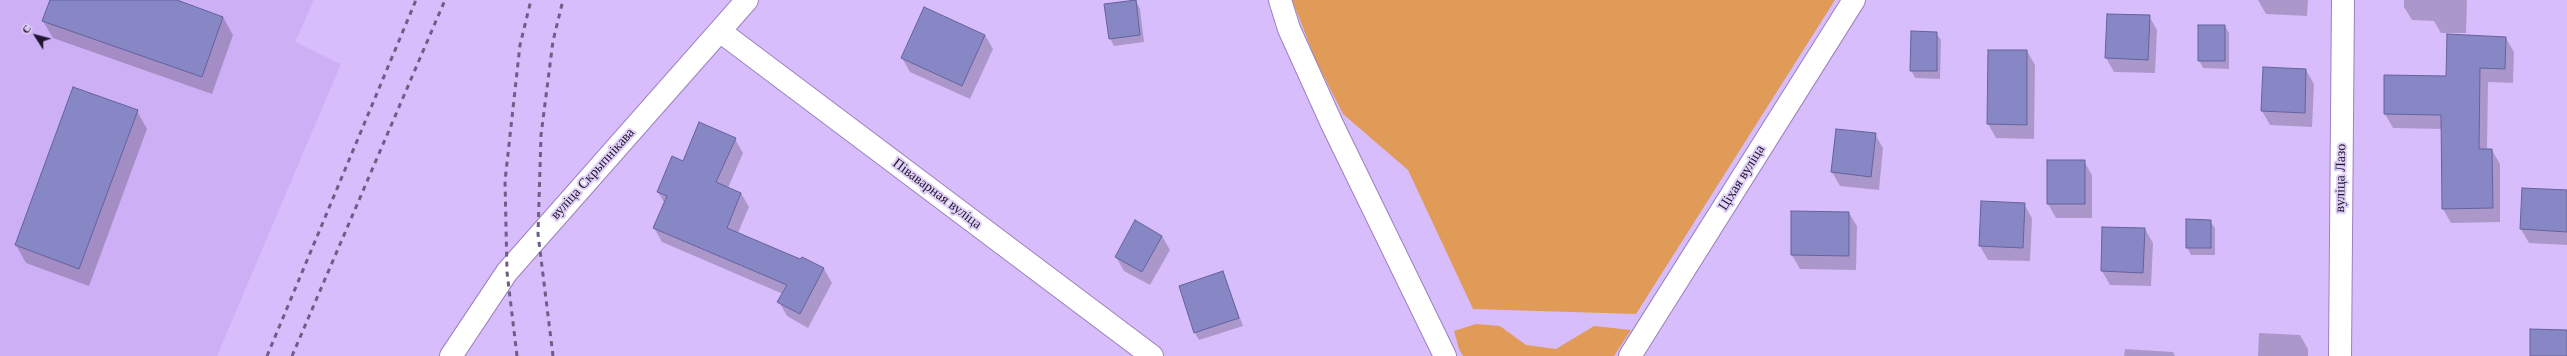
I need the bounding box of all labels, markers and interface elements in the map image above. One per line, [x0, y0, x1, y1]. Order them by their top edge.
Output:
north arrow [16, 16, 56, 56]
text: С [19, 22, 33, 36]
street label: вуліца Скрыпнікава [547, 125, 639, 223]
street label: Ціхая вуліца [1715, 142, 1769, 214]
street label: вуліца Лазо [2332, 143, 2350, 213]
street label: Піваварная вуліца [889, 155, 985, 233]

